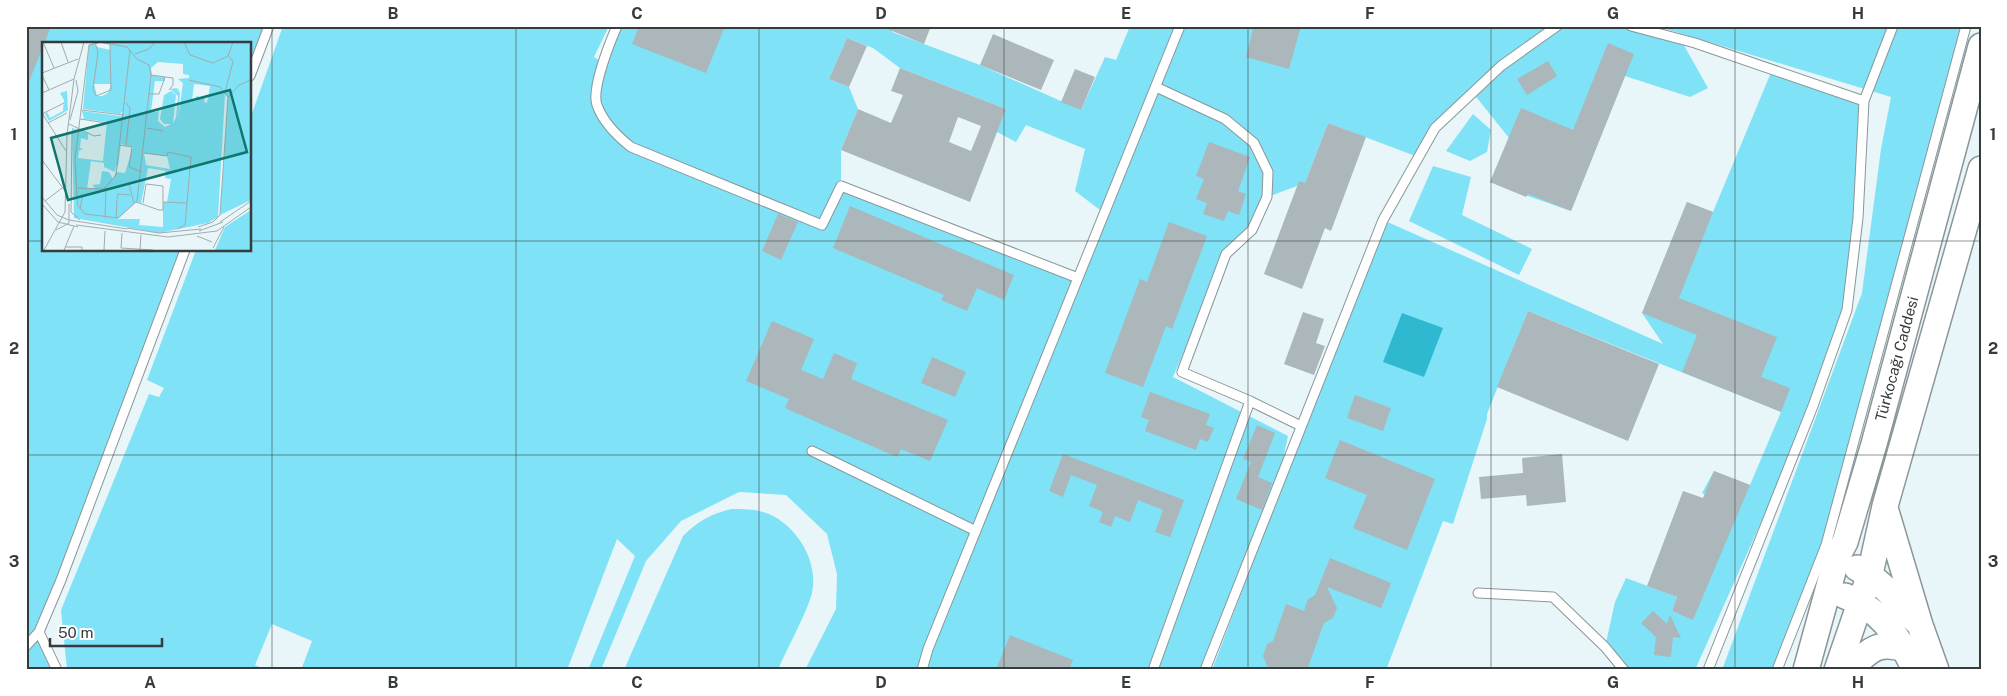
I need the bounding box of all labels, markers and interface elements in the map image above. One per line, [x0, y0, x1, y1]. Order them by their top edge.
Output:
text: A [144, 4, 156, 23]
text: B [388, 4, 399, 23]
text: C [631, 4, 643, 23]
text: D [875, 4, 887, 23]
text: E [1121, 4, 1131, 23]
text: F [1365, 4, 1375, 23]
text: G [1607, 4, 1619, 23]
text: H [1852, 4, 1864, 23]
inset map [42, 42, 251, 251]
text: 1 [11, 125, 17, 144]
text: 1 [1990, 125, 1996, 144]
street label: Türkocağı Caddesi [1872, 295, 1921, 423]
text: 2 [9, 339, 19, 358]
text: 2 [1988, 339, 1998, 358]
text: 3 [9, 552, 19, 571]
text: 3 [1988, 552, 1998, 571]
scale bar [50, 616, 162, 648]
text: 50 m [58, 624, 93, 641]
text: A [144, 673, 156, 692]
text: B [388, 673, 399, 692]
text: C [631, 673, 643, 692]
text: D [875, 673, 887, 692]
text: E [1121, 673, 1131, 692]
text: F [1365, 673, 1375, 692]
text: G [1607, 673, 1619, 692]
text: H [1852, 673, 1864, 692]

